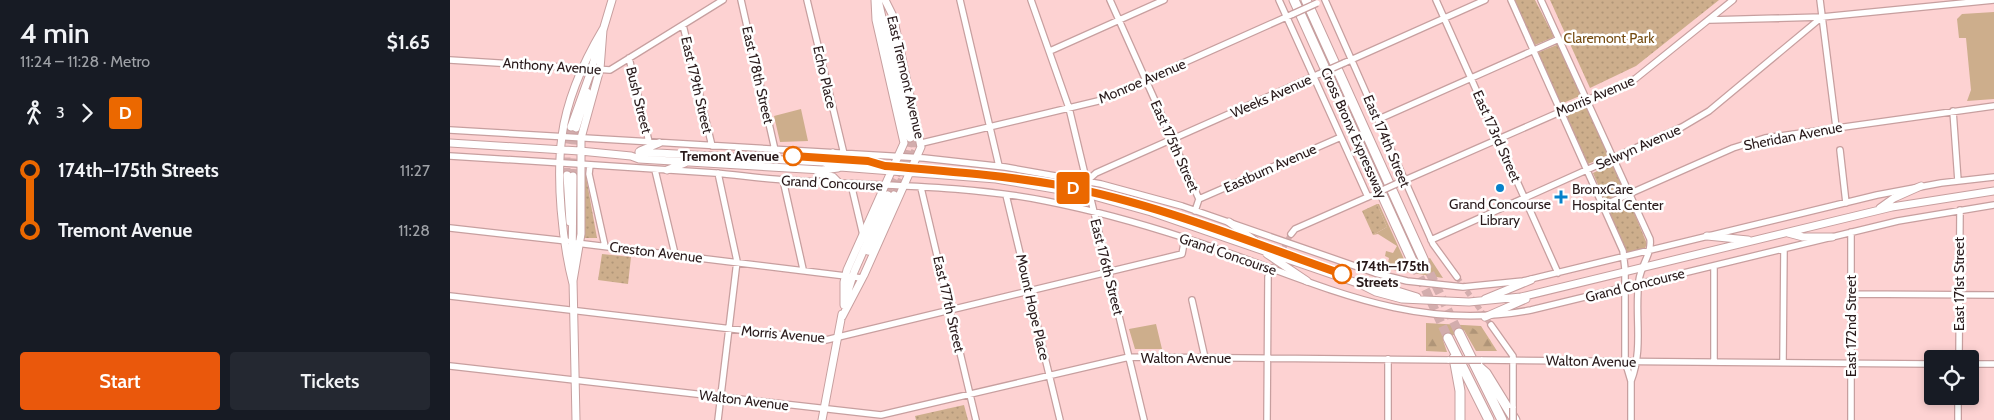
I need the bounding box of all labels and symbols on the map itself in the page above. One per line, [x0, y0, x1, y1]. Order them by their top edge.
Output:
street label: East Tremont Avenue [883, 14, 929, 140]
street label: East 178th Street [738, 24, 778, 126]
park label: Claremont Park [1564, 29, 1655, 47]
street label: East 179th Street [677, 35, 717, 136]
street label: Echo Place [809, 44, 841, 110]
street label: Anthony Avenue [502, 54, 602, 78]
street label: Monroe Avenue [1096, 54, 1188, 108]
street label: Bush Street [622, 65, 656, 136]
street label: Cross Bronx Expressway [1317, 65, 1391, 201]
street label: Weeks Avenue [1228, 70, 1314, 122]
street label: Morris Avenue [1553, 71, 1637, 121]
street label: East 173rd Street [1469, 87, 1525, 185]
street label: East 174th Street [1359, 92, 1415, 190]
street label: East 175th Street [1147, 97, 1203, 195]
street label: Sheridan Avenue [1742, 118, 1844, 154]
street label: Selwyn Avenue [1593, 120, 1683, 174]
street label: Eastburn Avenue [1221, 139, 1319, 197]
marker: Tremont Avenue [783, 146, 803, 166]
place label: Tremont Avenue [680, 147, 779, 165]
street label: Grand Concourse [781, 171, 883, 195]
line badge: D [1057, 172, 1089, 204]
place label: BronxCare Hospital Center [1572, 180, 1664, 214]
marker: Grand Concourse Library [1494, 182, 1506, 194]
marker: BronxCare Hospital Center [1554, 190, 1568, 204]
place label: Grand Concourse Library [1449, 195, 1551, 229]
street label: East 176th Street [1086, 217, 1128, 317]
street label: Grand Concourse [1177, 229, 1279, 279]
street label: Creston Avenue [609, 237, 703, 267]
street label: East 171st Street [1950, 237, 1968, 331]
street label: Mount Hope Place [1012, 252, 1054, 362]
street label: East 177th Street [929, 254, 969, 354]
place label: 174th–175th Streets [1356, 257, 1429, 291]
marker: 174th–175th Streets [1332, 264, 1352, 284]
street label: Grand Concourse [1583, 264, 1687, 306]
street label: East 172nd Street [1842, 275, 1860, 377]
street label: Morris Avenue [740, 321, 826, 347]
street label: Walton Avenue [1141, 349, 1231, 367]
street label: Walton Avenue [1546, 351, 1636, 371]
street label: Walton Avenue [698, 386, 790, 414]

